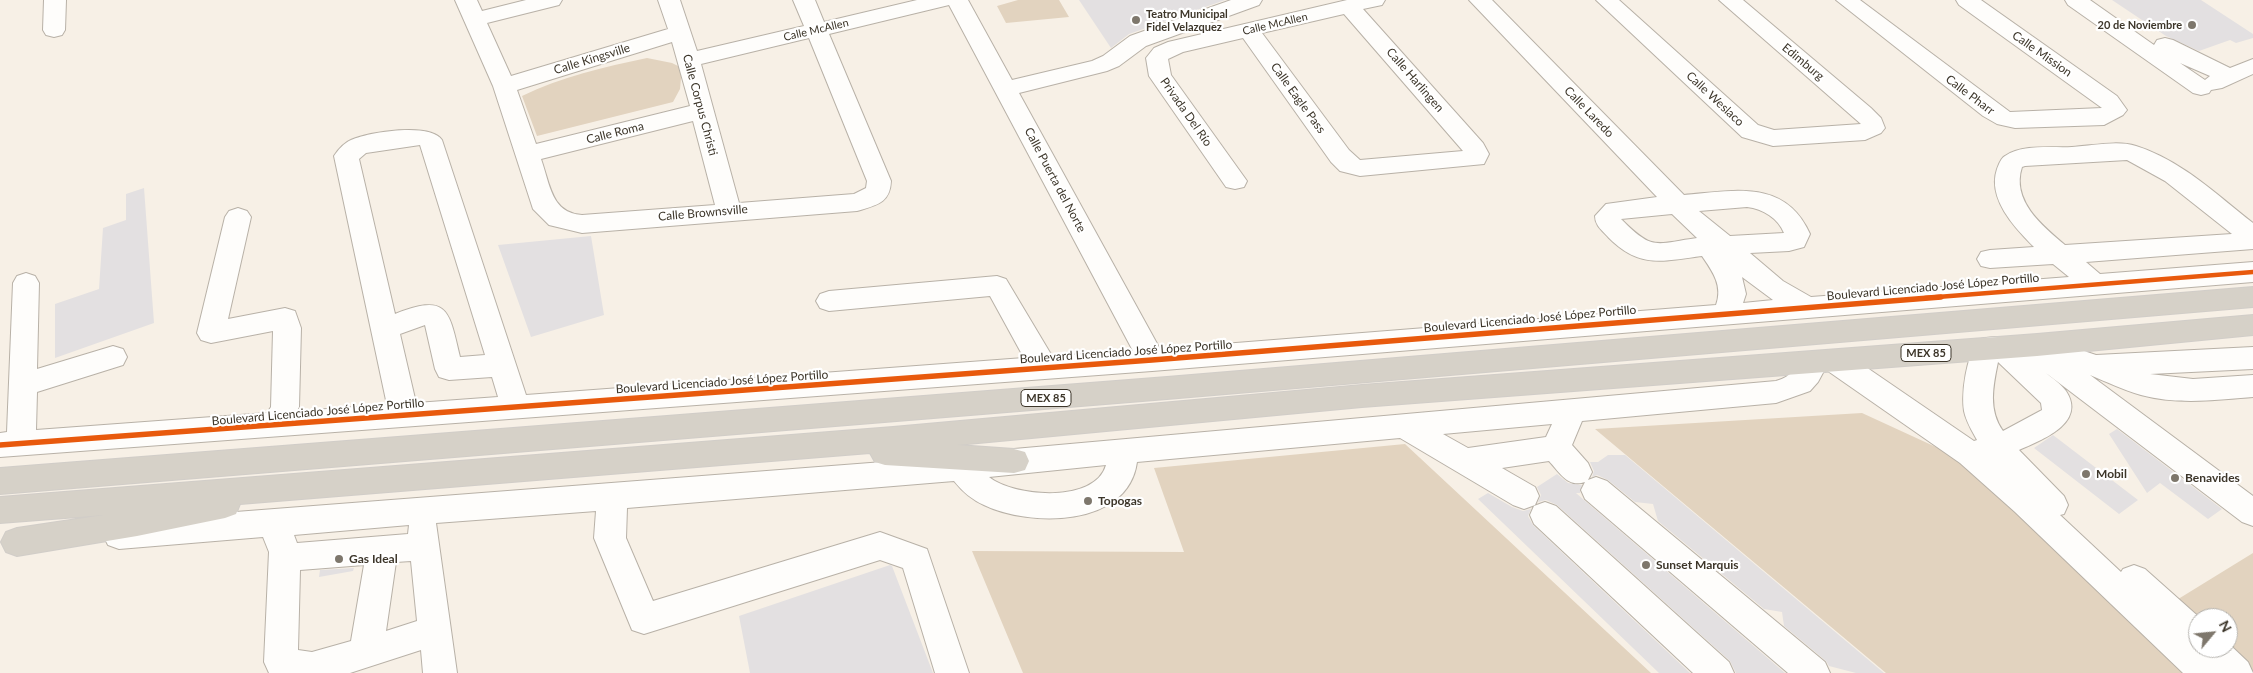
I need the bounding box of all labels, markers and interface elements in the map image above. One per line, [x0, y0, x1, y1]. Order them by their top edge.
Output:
place label: Teatro Municipal Fidel Velazquez [1146, 7, 1228, 33]
street label: Calle McAllen [1241, 10, 1309, 38]
marker: Teatro Municipal Fidel Velazquez [1130, 14, 1142, 26]
street label: Calle McAllen [782, 16, 850, 44]
place label: 20 de Noviembre [2098, 18, 2182, 32]
marker: 20 de Noviembre [2186, 19, 2198, 31]
street label: Calle Mission [2009, 28, 2075, 80]
street label: Edimburg [1779, 40, 1827, 84]
street label: Calle Kingsville [552, 41, 632, 77]
street label: Calle Harlingen [1383, 45, 1447, 115]
street label: Calle Corpus Christi [680, 53, 720, 157]
street label: Calle Eagle Pass [1268, 60, 1328, 136]
street label: Calle Weslaco [1683, 69, 1747, 129]
street label: Calle Pharr [1943, 72, 1997, 118]
street label: Privada Del Río [1157, 75, 1215, 149]
street label: Calle Laredo [1561, 84, 1617, 140]
street label: Calle Roma [585, 119, 645, 147]
street label: Calle Puerta del Norte [1021, 125, 1089, 235]
street label: Calle Brownsville [658, 202, 748, 224]
street label: Boulevard Licenciado José López Portillo [1826, 271, 2040, 303]
street label: Boulevard Licenciado José López Portillo [1423, 303, 1637, 335]
street label: Boulevard Licenciado José López Portillo [1019, 337, 1233, 367]
road number: MEX 85 [1901, 344, 1951, 362]
street label: Boulevard Licenciado José López Portillo [615, 367, 829, 397]
road number: MEX 85 [1021, 389, 1071, 406]
street label: Boulevard Licenciado José López Portillo [211, 396, 425, 428]
place label: Mobil [2096, 467, 2127, 481]
marker: Mobil [2080, 468, 2092, 480]
place label: Benavides [2185, 471, 2240, 485]
marker: Benavides [2169, 472, 2181, 484]
place label: Topogas [1098, 494, 1142, 508]
marker: Topogas [1082, 495, 1094, 507]
place label: Gas Ideal [349, 552, 398, 566]
marker: Gas Ideal [333, 553, 345, 565]
place label: Sunset Marquis [1656, 558, 1738, 572]
marker: Sunset Marquis [1640, 559, 1652, 571]
north arrow [2188, 608, 2238, 658]
text: N [2216, 617, 2236, 635]

